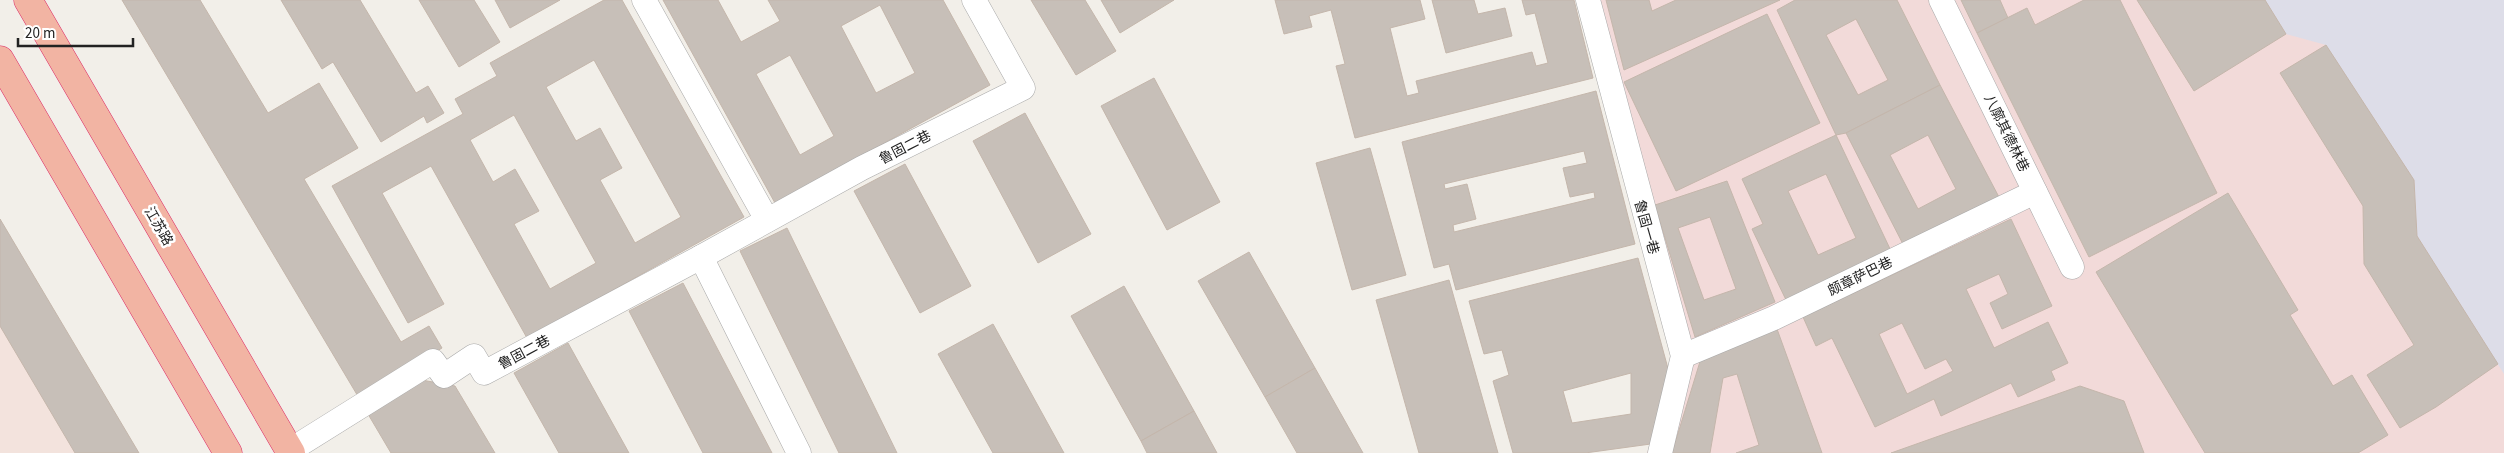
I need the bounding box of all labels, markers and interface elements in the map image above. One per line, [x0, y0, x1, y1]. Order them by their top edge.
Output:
scale bar [18, 15, 132, 47]
text: 20 m [25, 23, 55, 44]
street label: 八廓其德林巷 [1979, 91, 2034, 176]
street label: 鲁固二巷 [876, 126, 935, 170]
street label: 鲁固一巷 [1629, 198, 1663, 257]
street label: 江苏路 [139, 203, 177, 250]
street label: 颇章萨巴巷 [1825, 253, 1896, 301]
street label: 鲁固二巷 [495, 331, 554, 375]

